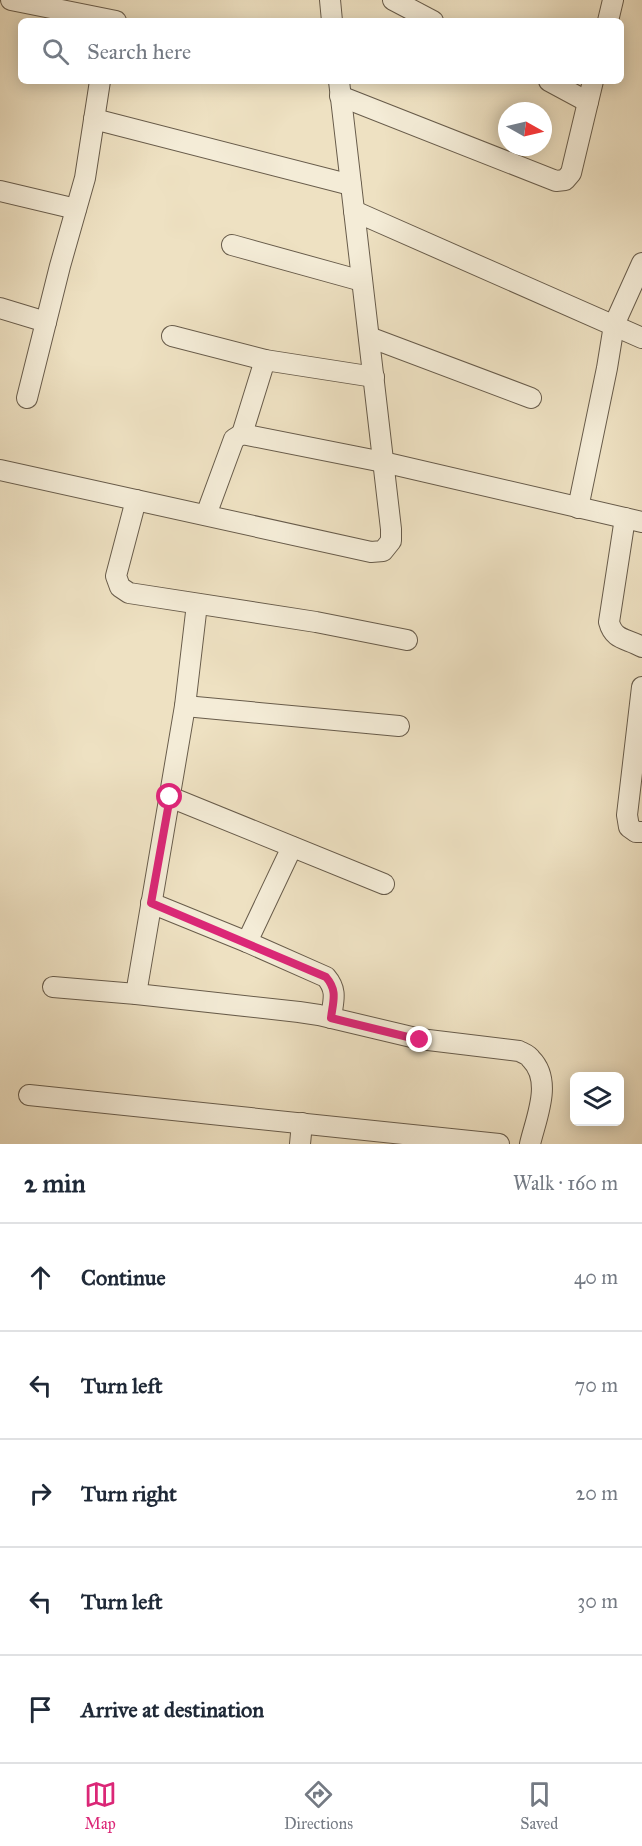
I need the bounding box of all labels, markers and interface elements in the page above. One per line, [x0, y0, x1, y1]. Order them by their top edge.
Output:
search box [18, 18, 624, 84]
icon: search [39, 35, 72, 68]
text: Search here [87, 38, 191, 65]
north arrow [498, 102, 552, 156]
route start [156, 783, 182, 809]
route end [406, 1026, 432, 1052]
map controls [570, 1072, 624, 1126]
button: layers [570, 1072, 624, 1126]
text: 2 min [24, 1167, 85, 1199]
text: Walk · 160 m [513, 1171, 618, 1195]
icon: ahead [24, 1261, 57, 1294]
text: Continue [81, 1264, 166, 1291]
text: 40 m [574, 1265, 618, 1289]
icon: left [24, 1369, 57, 1402]
text: Turn left [81, 1372, 163, 1399]
text: 70 m [575, 1373, 618, 1397]
icon: right [24, 1477, 57, 1510]
text: Turn right [81, 1480, 177, 1507]
text: 20 m [575, 1481, 618, 1505]
icon: left [24, 1585, 57, 1618]
text: Turn left [81, 1588, 163, 1615]
text: 30 m [577, 1589, 618, 1613]
icon: arrive [24, 1693, 57, 1726]
text: Arrive at destination [81, 1696, 264, 1723]
tab: Map [84, 1778, 117, 1833]
tab: Directions [284, 1778, 353, 1833]
tab: Saved [520, 1778, 558, 1833]

